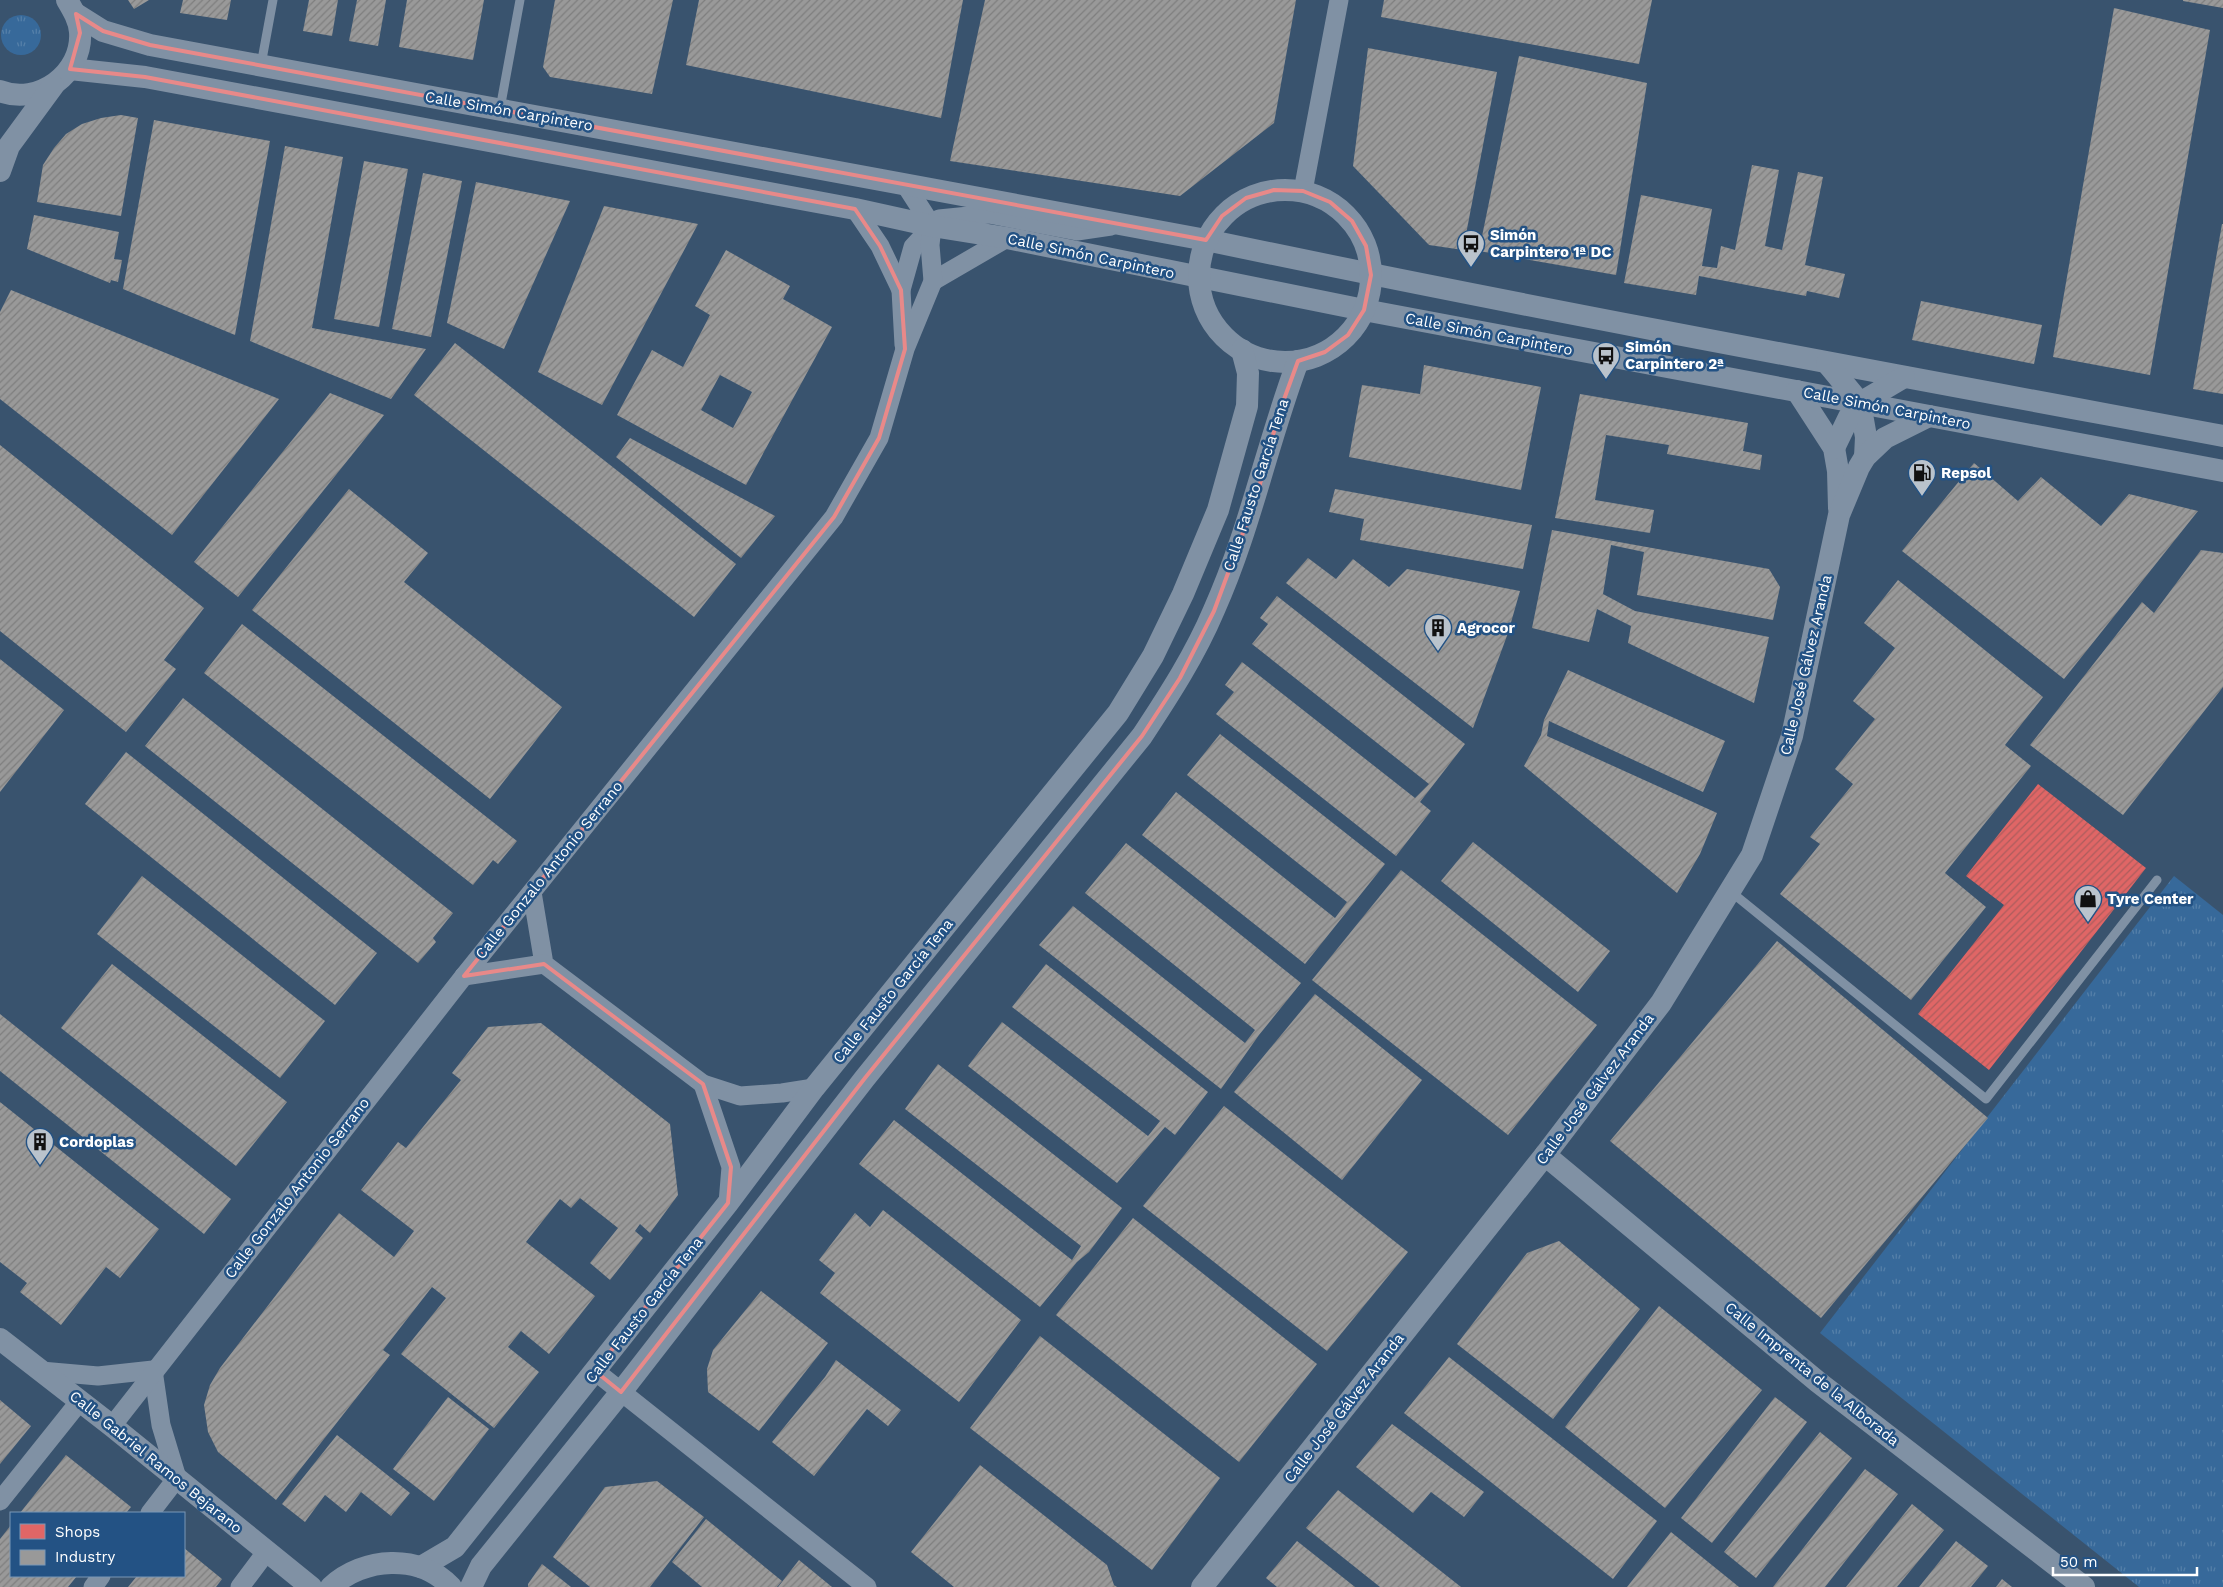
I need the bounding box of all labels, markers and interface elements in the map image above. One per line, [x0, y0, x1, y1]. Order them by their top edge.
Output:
street label: Calle Simón Carpintero [424, 87, 594, 135]
place label: Simón Carpintero 1ª DC [1490, 226, 1611, 261]
street label: Calle Simón Carpintero [1006, 229, 1176, 283]
bus stop icon: Simón Carpintero 1ª DC [1456, 229, 1486, 268]
street label: Calle Simón Carpintero [1404, 309, 1574, 359]
place label: Simón Carpintero 2ª [1625, 338, 1724, 373]
bus stop icon: Simón Carpintero 2ª [1591, 341, 1621, 380]
street label: Calle Simón Carpintero [1802, 383, 1972, 433]
street label: Calle Fausto García Tena [1220, 396, 1293, 574]
fuel station icon: Repsol [1907, 458, 1937, 497]
place label: Repsol [1941, 464, 1991, 482]
street label: Calle José Gálvez Aranda [1776, 573, 1836, 757]
building icon: Agrocor [1423, 613, 1453, 652]
place label: Agrocor [1457, 619, 1515, 637]
street label: Calle Gonzalo Antonio Serrano [471, 777, 627, 963]
shop icon: Tyre Center [2073, 884, 2103, 923]
place label: Tyre Center [2107, 890, 2194, 908]
street label: Calle Fausto García Tena [829, 915, 957, 1067]
street label: Calle José Gálvez Aranda [1532, 1010, 1658, 1168]
street label: Calle Gonzalo Antonio Serrano [221, 1094, 373, 1282]
building icon: Cordoplas [25, 1127, 55, 1166]
place label: Cordoplas [59, 1133, 134, 1151]
street label: Calle Fausto García Tena [581, 1233, 707, 1387]
street label: Calle Imprenta de la Alborada [1721, 1298, 1903, 1450]
street label: Calle José Gálvez Aranda [1280, 1329, 1408, 1486]
street label: Calle Gabriel Ramos Bejarano [66, 1387, 246, 1537]
legend [10, 1512, 185, 1577]
text: Shops [55, 1523, 100, 1541]
scale bar [2053, 1544, 2197, 1576]
text: Industry [55, 1548, 116, 1566]
text: 50 m [2060, 1553, 2097, 1571]

